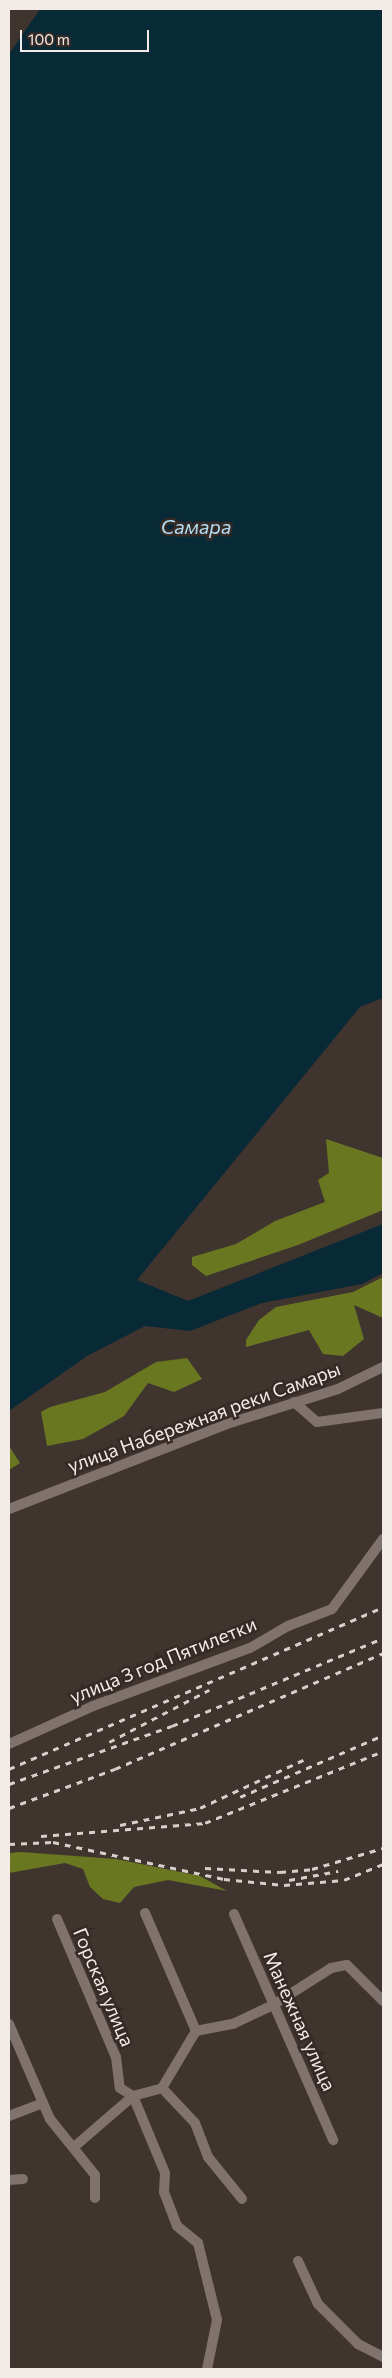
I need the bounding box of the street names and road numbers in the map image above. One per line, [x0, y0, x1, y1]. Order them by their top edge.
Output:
street label: улица Набережная реки Самары [64, 1357, 344, 1477]
street label: улица 3 год Пятилетки [66, 1612, 260, 1708]
street label: Горская улица [69, 1924, 139, 2050]
street label: Манежная улица [259, 1948, 341, 2094]

